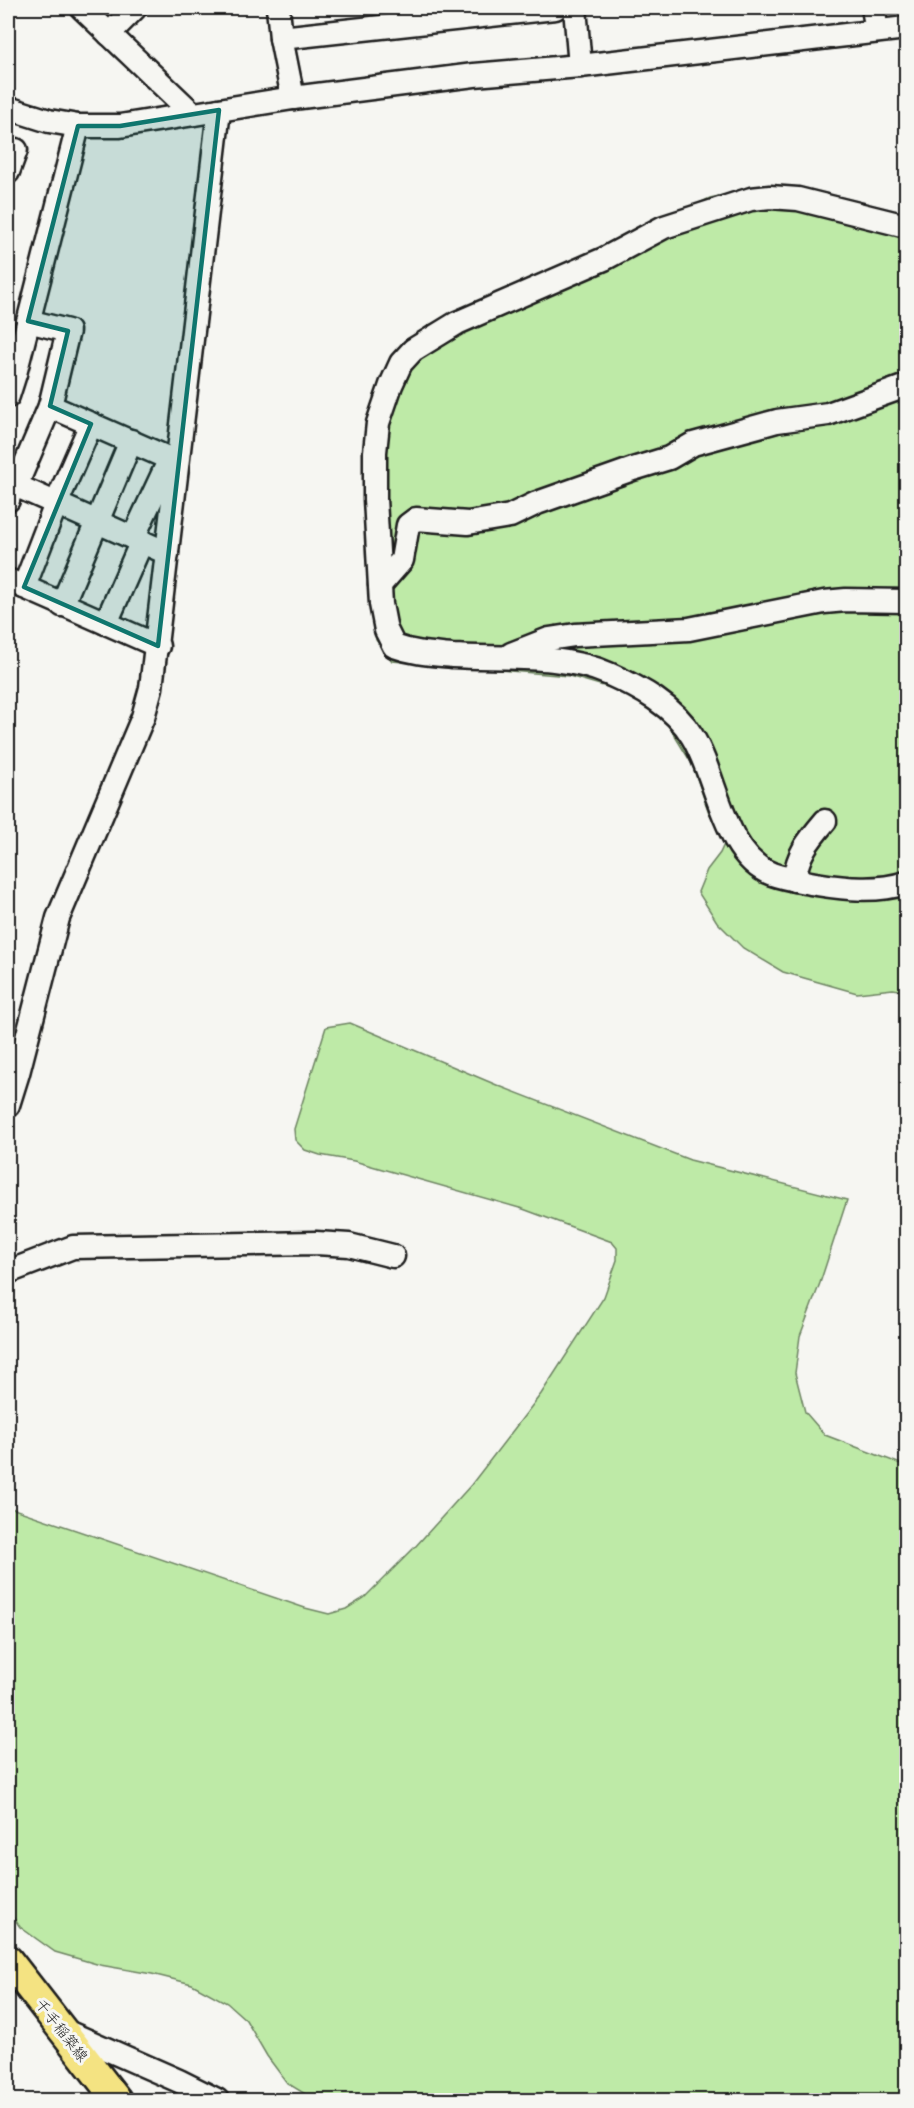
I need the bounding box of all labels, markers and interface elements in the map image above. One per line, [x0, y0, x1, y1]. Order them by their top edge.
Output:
street label: 千手稲築線 [31, 1995, 93, 2065]

